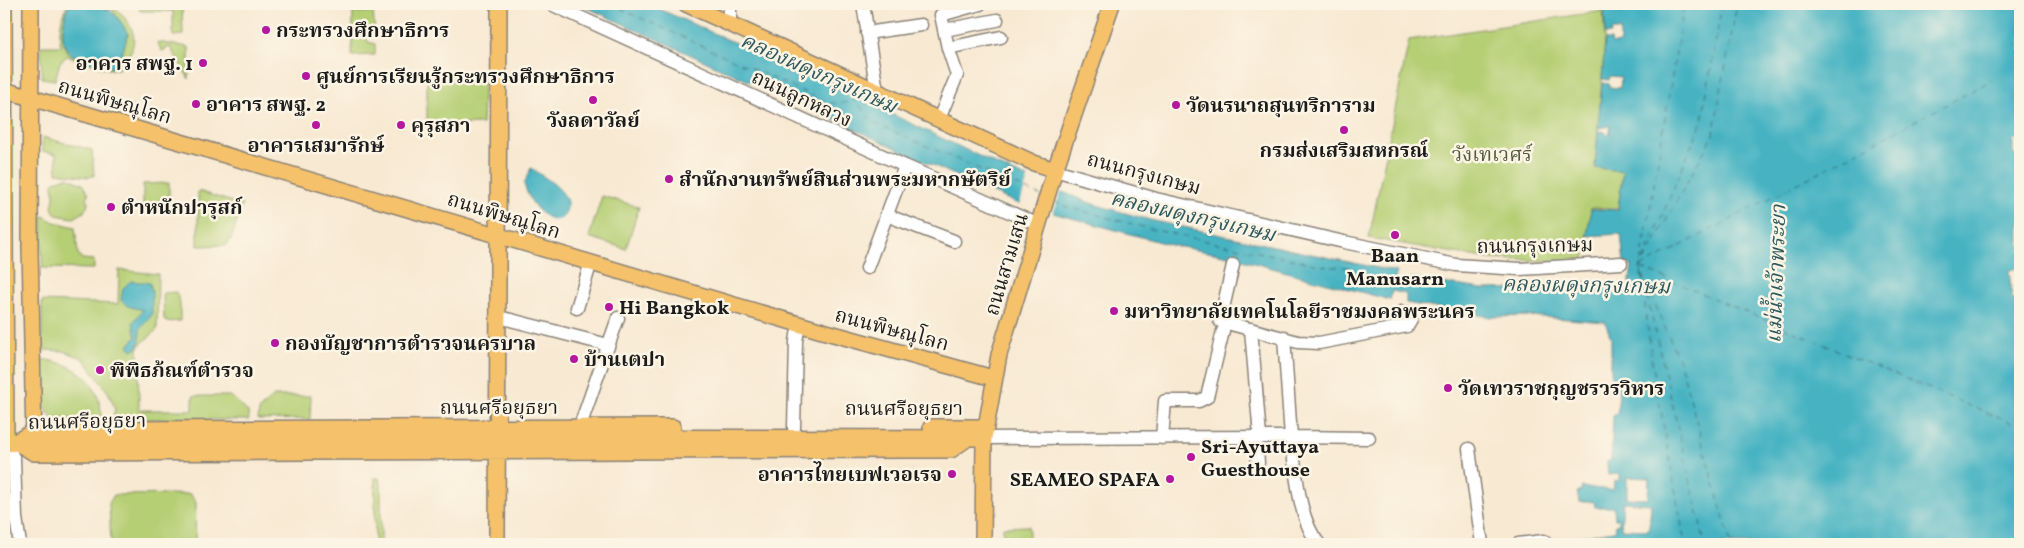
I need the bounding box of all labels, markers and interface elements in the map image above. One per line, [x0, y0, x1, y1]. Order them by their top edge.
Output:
place label: กระทรวงศึกษาธิการ [276, 18, 449, 46]
marker: กระทรวงศึกษาธิการ [260, 24, 272, 36]
water label: คลองผดุงกรุงเกษม [736, 27, 902, 122]
place label: อาคาร สพฐ. 1 [76, 51, 193, 79]
marker: อาคาร สพฐ. 1 [197, 57, 209, 69]
place label: ศูนย์การเรียนรู้กระทรวงศึกษาธิการ [316, 64, 615, 92]
street label: ถนนลูกหลวง [746, 64, 856, 135]
marker: ศูนย์การเรียนรู้กระทรวงศึกษาธิการ [300, 70, 312, 82]
street label: ถนนพิษณุโลก [54, 71, 175, 133]
place label: อาคาร สพฐ. 2 [206, 92, 326, 120]
place label: วัดนรนาถสุนทริการาม [1186, 93, 1376, 121]
marker: วังลดาวัลย์ [587, 94, 599, 106]
marker: อาคาร สพฐ. 2 [190, 98, 202, 110]
marker: วัดนรนาถสุนทริการาม [1170, 99, 1182, 111]
place label: วังลดาวัลย์ [546, 108, 641, 136]
place label: คุรุสภา [411, 113, 470, 141]
marker: อาคารเสมารักษ์ [310, 119, 322, 131]
marker: คุรุสภา [395, 119, 407, 131]
marker: กรมส่งเสริมสหกรณ์ [1338, 124, 1350, 136]
place label: อาคารเสมารักษ์ [248, 133, 385, 161]
place label: กรมส่งเสริมสหกรณ์ [1260, 138, 1429, 166]
park label: วังเทเวศร์ [1452, 142, 1533, 170]
street label: ถนนกรุงเกษม [1084, 146, 1203, 204]
place label: สำนักงานทรัพย์สินส่วนพระมหากษัตริย์ [679, 167, 1012, 195]
marker: สำนักงานทรัพย์สินส่วนพระมหากษัตริย์ [663, 173, 675, 185]
water label: คลองผดุงกรุงเกษม [1107, 184, 1279, 251]
street label: ถนนพิษณุโลก [443, 185, 564, 247]
place label: ตำหนักปารุสก์ [121, 195, 243, 223]
marker: ตำหนักปารุสก์ [105, 201, 117, 213]
water label: แม่น้ำเจ้าพระยา [1758, 203, 1794, 344]
street label: ถนนสามเสน [979, 210, 1037, 319]
marker: Baan Manusarn [1389, 229, 1401, 241]
street label: ถนนกรุงเกษม [1476, 232, 1594, 262]
place label: Baan Manusarn [1346, 243, 1444, 294]
water label: คลองผดุงกรุงเกษม [1502, 271, 1672, 302]
place label: Hi Bangkok [619, 295, 729, 323]
place label: มหาวิทยาลัยเทคโนโลยีราชมงคลพระนคร [1124, 298, 1475, 327]
street label: ถนนพิษณุโลก [831, 300, 952, 360]
marker: Hi Bangkok [603, 301, 615, 313]
marker: มหาวิทยาลัยเทคโนโลยีราชมงคลพระนคร [1108, 305, 1120, 317]
place label: กองบัญชาการตำรวจนครบาล [285, 331, 536, 359]
marker: กองบัญชาการตำรวจนครบาล [269, 337, 281, 349]
place label: บ้านเตปา [584, 347, 665, 375]
marker: บ้านเตปา [568, 353, 580, 365]
place label: พิพิธภ้ณฑ์ตำรวจ [110, 358, 254, 386]
marker: พิพิธภ้ณฑ์ตำรวจ [94, 364, 106, 376]
place label: วัดเทวราชกุญชรวรวิหาร [1458, 376, 1664, 404]
marker: วัดเทวราชกุญชรวรวิหาร [1442, 382, 1454, 394]
street label: ถนนศรีอยุธยา [440, 395, 558, 423]
street label: ถนนศรีอยุธยา [845, 396, 963, 424]
street label: ถนนศรีอยุธยา [28, 408, 146, 438]
place label: Sri-Ayuttaya Guesthouse [1201, 434, 1319, 485]
marker: Sri-Ayuttaya Guesthouse [1185, 451, 1197, 463]
place label: อาคารไทยเบฟเวอเรจ [758, 461, 942, 490]
place label: SEAMEO SPAFA [1010, 467, 1160, 495]
marker: อาคารไทยเบฟเวอเรจ [946, 468, 958, 480]
marker: SEAMEO SPAFA [1164, 473, 1176, 485]

